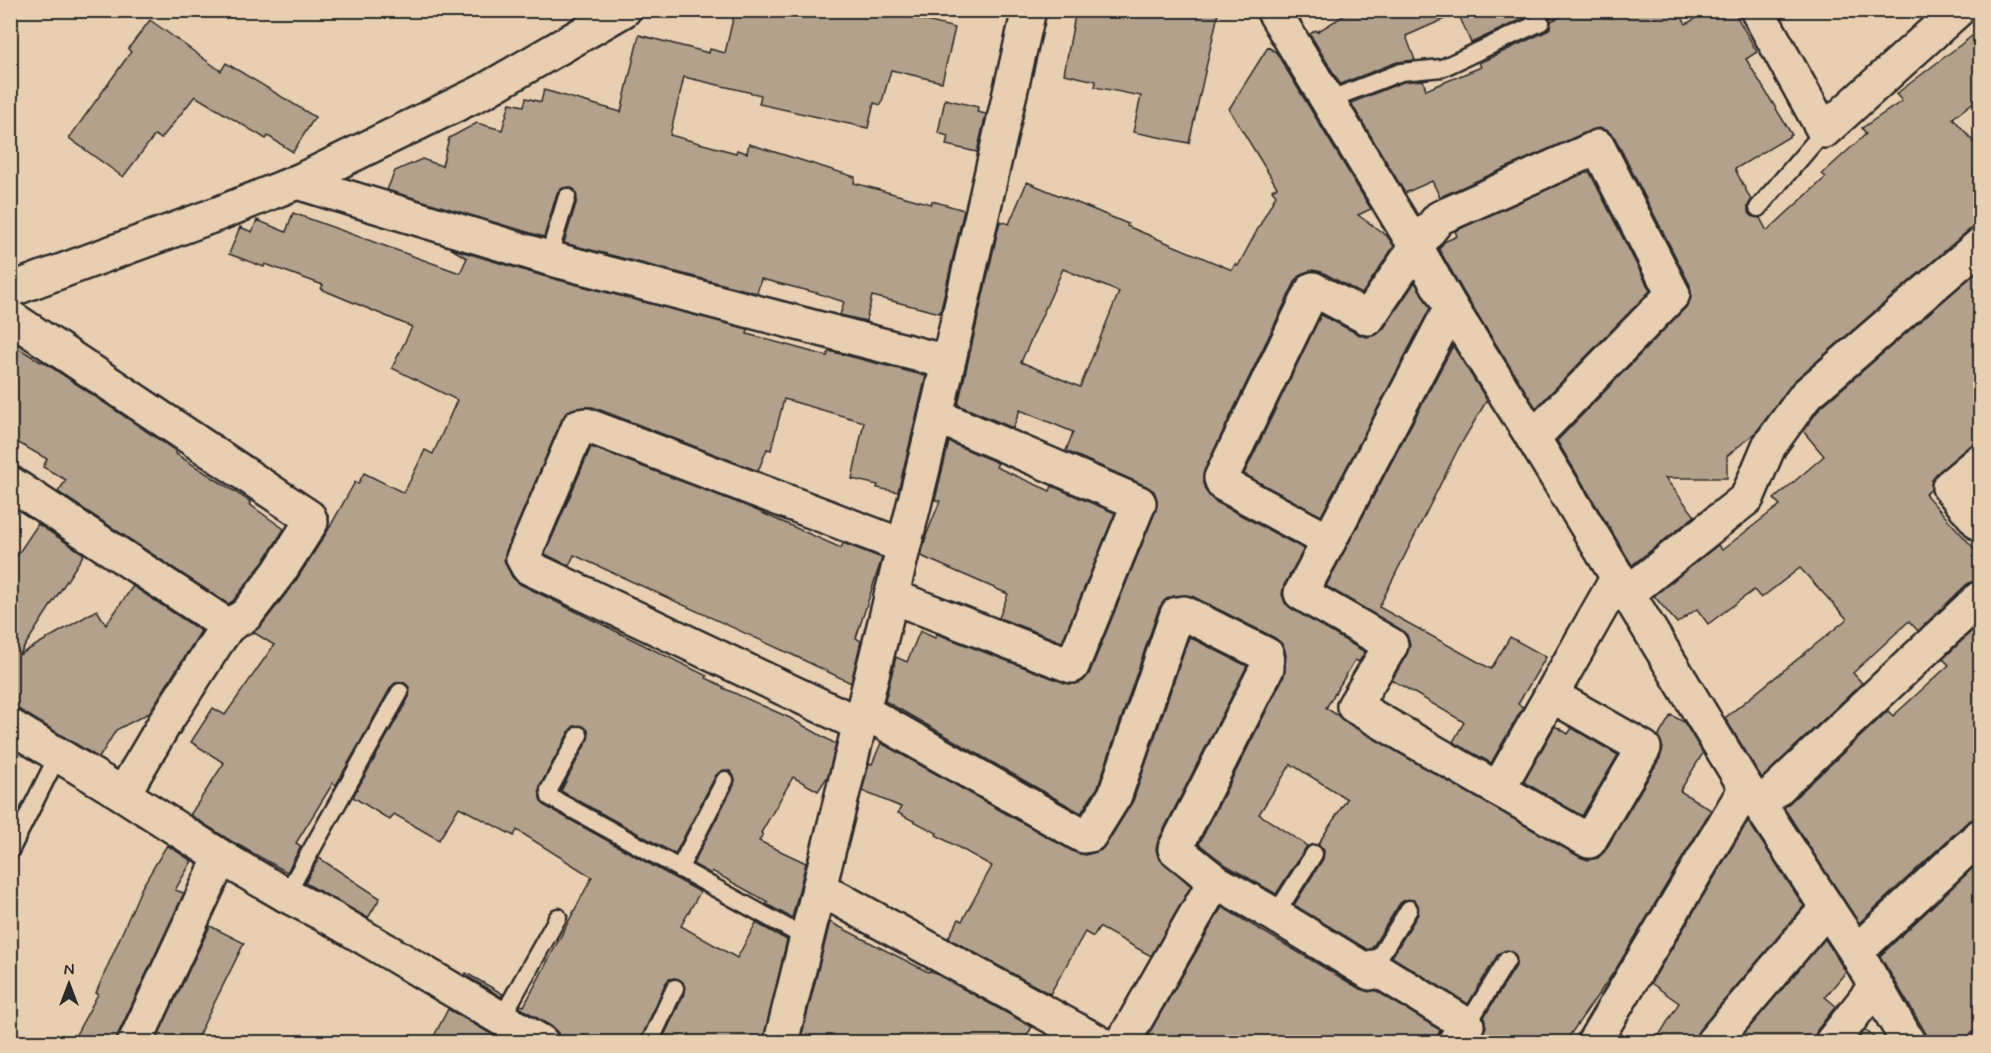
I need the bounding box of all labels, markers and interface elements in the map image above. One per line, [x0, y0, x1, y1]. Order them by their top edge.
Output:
north arrow [39, 954, 99, 1014]
text: N [64, 960, 74, 981]

